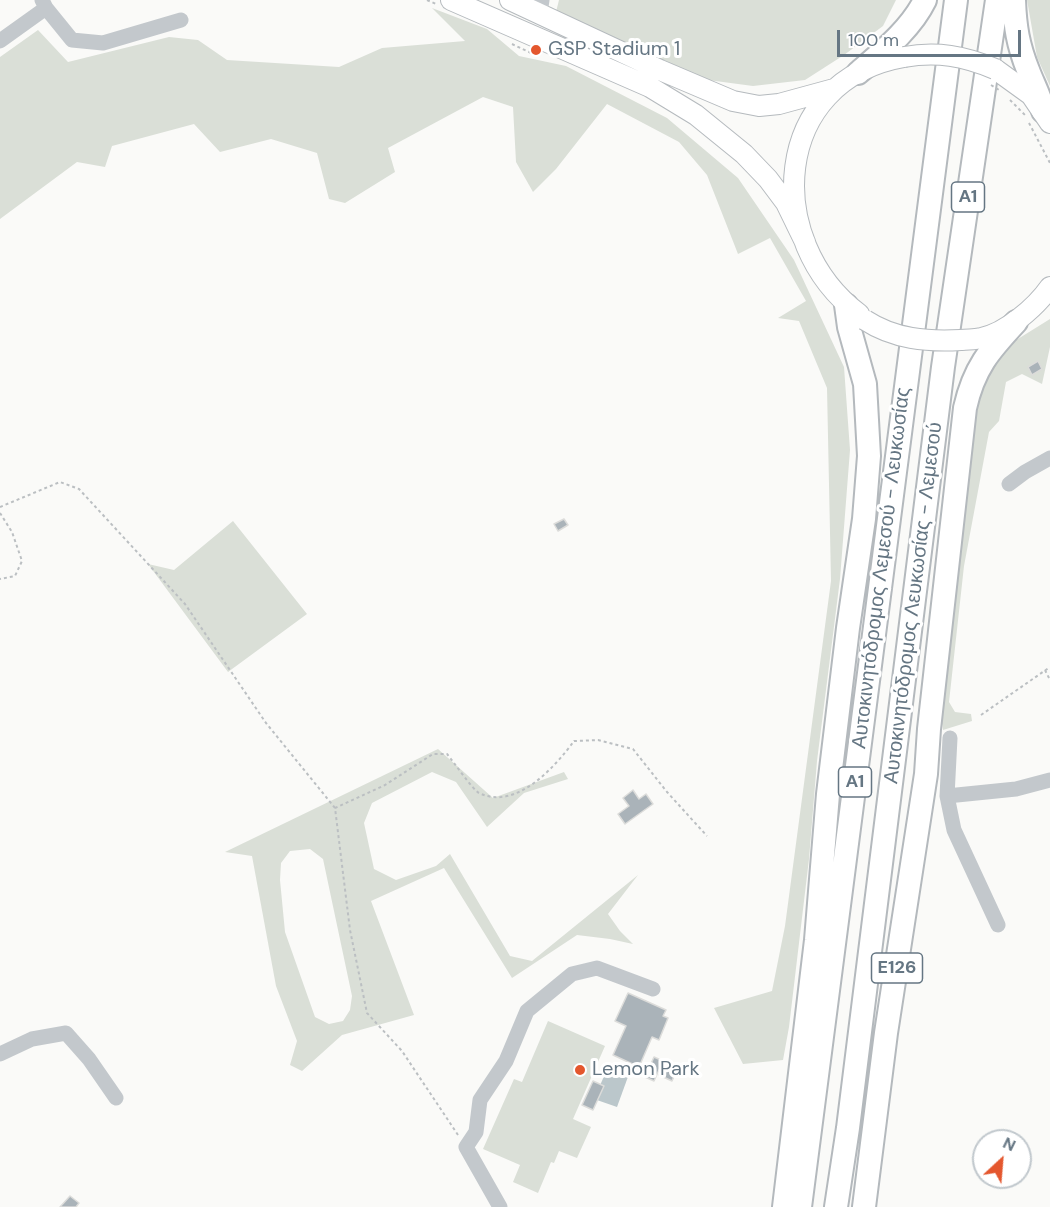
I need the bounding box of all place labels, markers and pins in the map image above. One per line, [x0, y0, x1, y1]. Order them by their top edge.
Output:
place label: GSP Stadium 1 [548, 38, 680, 62]
marker: GSP Stadium 1 [529, 43, 543, 57]
place label: Lemon Park [592, 1058, 699, 1082]
marker: Lemon Park [573, 1063, 587, 1077]

